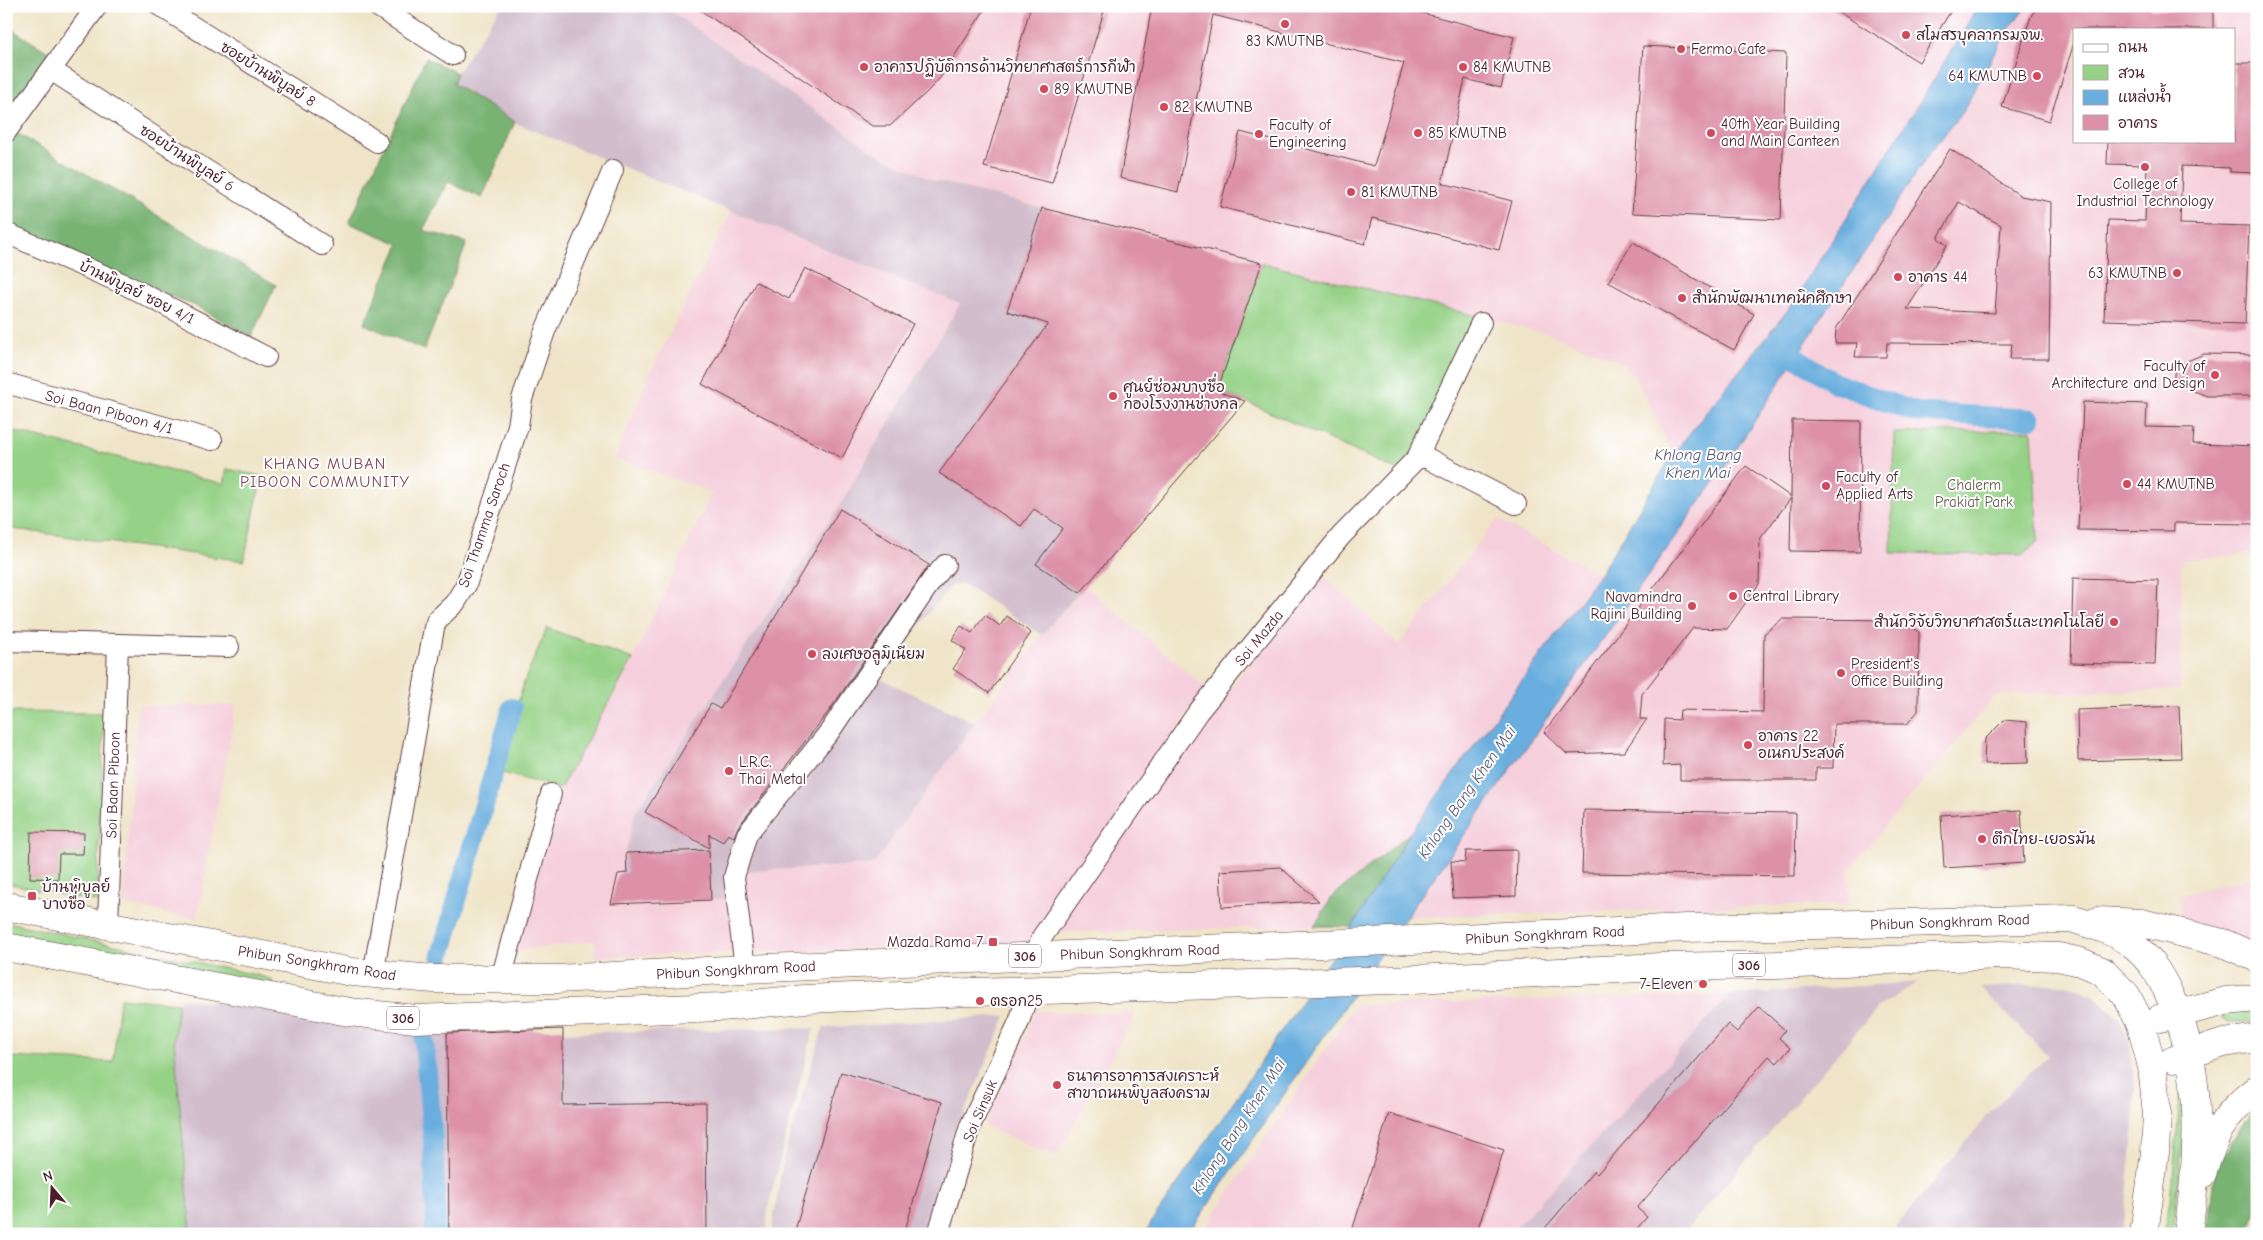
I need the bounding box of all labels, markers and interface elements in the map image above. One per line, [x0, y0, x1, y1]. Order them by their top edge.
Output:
marker: 83 KMUTNB [1279, 18, 1291, 30]
place label: สโมสรบุคลากรมจพ. [1916, 25, 2043, 46]
legend [2073, 28, 2236, 142]
marker: สโมสรบุคลากรมจพ. [1900, 29, 1912, 41]
place label: 83 KMUTNB [1246, 32, 1324, 50]
street label: ซอยบ้านพิบูลย์ 8 [216, 37, 319, 112]
text: ถนน [2118, 38, 2147, 56]
place label: Fermo Cafe [1691, 40, 1766, 58]
marker: Fermo Cafe [1675, 43, 1687, 55]
place label: อาคารปฏิบัติการด้านวิทยาศาสตร์การกีฬา [874, 57, 1136, 77]
place label: 84 KMUTNB [1473, 58, 1551, 76]
marker: อาคารปฏิบัติการด้านวิทยาศาสตร์การกีฬา [858, 61, 870, 73]
marker: 84 KMUTNB [1457, 61, 1469, 73]
text: สวน [2118, 64, 2145, 82]
place label: 64 KMUTNB [1948, 67, 2027, 85]
marker: 64 KMUTNB [2031, 70, 2043, 82]
place label: 89 KMUTNB [1054, 80, 1133, 98]
marker: 89 KMUTNB [1038, 83, 1050, 95]
text: แหล่งน้ำ [2118, 83, 2172, 106]
place label: 82 KMUTNB [1174, 98, 1253, 116]
marker: 82 KMUTNB [1158, 101, 1170, 113]
text: อาคาร [2118, 114, 2158, 132]
place label: 40th Year Building and Main Canteen [1721, 115, 1840, 150]
place label: Faculty of Engineering [1269, 116, 1347, 151]
street label: ซอยบ้านพิบูลย์ 6 [135, 120, 238, 197]
place label: 85 KMUTNB [1428, 124, 1507, 142]
marker: 85 KMUTNB [1412, 127, 1424, 139]
marker: 40th Year Building and Main Canteen [1705, 127, 1717, 139]
marker: Faculty of Engineering [1253, 128, 1265, 140]
marker: College of Industrial Technology [2139, 161, 2151, 173]
place label: College of Industrial Technology [2076, 175, 2214, 210]
place label: 81 KMUTNB [1361, 183, 1438, 201]
marker: 81 KMUTNB [1345, 186, 1357, 198]
street label: บ้านพิบูลย์ ซอย 4/1 [76, 255, 198, 330]
place label: 63 KMUTNB [2088, 264, 2167, 282]
marker: 63 KMUTNB [2171, 267, 2183, 279]
place label: อาคาร 44 [1908, 268, 1968, 286]
marker: อาคาร 44 [1892, 271, 1904, 283]
place label: สำนักพัฒนาเทคนิคศึกษา [1692, 289, 1852, 307]
marker: สำนักพัฒนาเทคนิคศึกษา [1676, 292, 1688, 304]
place label: Faculty of Architecture and Design [2052, 357, 2206, 392]
marker: Faculty of Architecture and Design [2209, 369, 2221, 381]
place label: ศูนย์ซ่อมบางซื่อ กองโรงงานช่างกล [1123, 373, 1238, 413]
street label: Soi Baan Piboon 4/1 [43, 386, 175, 438]
marker: ศูนย์ซ่อมบางซื่อ กองโรงงานช่างกล [1107, 390, 1119, 402]
water label: Khlong Bang Khen Mai [1654, 446, 1742, 482]
district label: KHANG MUBAN PIBOON COMMUNITY [240, 455, 410, 491]
street label: Soi Thamma Saroch [454, 460, 514, 590]
place label: Faculty of Applied Arts [1836, 468, 1913, 503]
place label: 44 KMUTNB [2137, 475, 2215, 493]
park label: Chalerm Prakiat Park [1935, 476, 2014, 511]
marker: 44 KMUTNB [2121, 478, 2133, 490]
marker: Faculty of Applied Arts [1820, 480, 1832, 492]
place label: Central Library [1743, 587, 1839, 605]
place label: Navamindra Rajini Building [1591, 588, 1682, 623]
marker: Central Library [1727, 590, 1739, 602]
marker: Navamindra Rajini Building [1686, 600, 1698, 612]
street label: Soi Mazda [1231, 606, 1287, 670]
place label: สำนักวิจัยวิทยาศาสตร์และเทคโนโลยี [1874, 612, 2104, 631]
marker: สำนักวิจัยวิทยาศาสตร์และเทคโนโลยี [2108, 616, 2120, 628]
place label: ลงเศษอลูมิเนียม [822, 645, 925, 665]
marker: ลงเศษอลูมิเนียม [806, 648, 818, 660]
place label: President's Office Building [1851, 655, 1943, 690]
marker: President's Office Building [1835, 667, 1847, 679]
water label: Khlong Bang Khen Mai [1414, 722, 1520, 862]
place label: อาคาร 22 อเนกประสงค์ [1758, 727, 1845, 762]
street label: Soi Baan Piboon [102, 731, 124, 839]
marker: อาคาร 22 อเนกประสงค์ [1742, 739, 1754, 751]
place label: L.R.C. Thai Metal [739, 753, 806, 788]
marker: L.R.C. Thai Metal [723, 765, 735, 777]
place label: ตึกไทย-เยอรมัน [1992, 829, 2095, 848]
marker: ตึกไทย-เยอรมัน [1976, 833, 1988, 845]
place label: บ้านพิบูลย์ บางซื่อ [42, 877, 110, 913]
marker: บ้านพิบูลย์ บางซื่อ [26, 890, 38, 902]
street label: Phibun Songkhram Road [1870, 910, 2030, 934]
street label: Phibun Songkhram Road [1465, 922, 1625, 948]
place label: Mazda Rama 7 [887, 933, 983, 951]
marker: Mazda Rama 7 [987, 936, 999, 948]
street label: Phibun Songkhram Road [1060, 940, 1220, 964]
street label: Phibun Songkhram Road [237, 942, 397, 984]
road number: 306 [1009, 944, 1041, 968]
road number: 306 [1733, 954, 1765, 976]
street label: Phibun Songkhram Road [656, 957, 816, 983]
place label: 7-Eleven [1639, 975, 1693, 993]
marker: 7-Eleven [1697, 978, 1709, 990]
place label: ตรอก25 [990, 992, 1043, 1010]
marker: ตรอก25 [974, 995, 986, 1007]
road number: 306 [387, 1006, 419, 1030]
water label: Khlong Bang Khen Mai [1188, 1055, 1290, 1198]
place label: ธนาคารอาคารสงเคราะห์ สาขาถนนพิบูลสงคราม [1067, 1066, 1220, 1104]
street label: Soi Sinsuk [959, 1077, 1001, 1145]
marker: ธนาคารอาคารสงเคราะห์ สาขาถนนพิบูลสงคราม [1051, 1079, 1063, 1091]
north arrow [28, 1162, 78, 1212]
text: N [41, 1167, 55, 1186]

